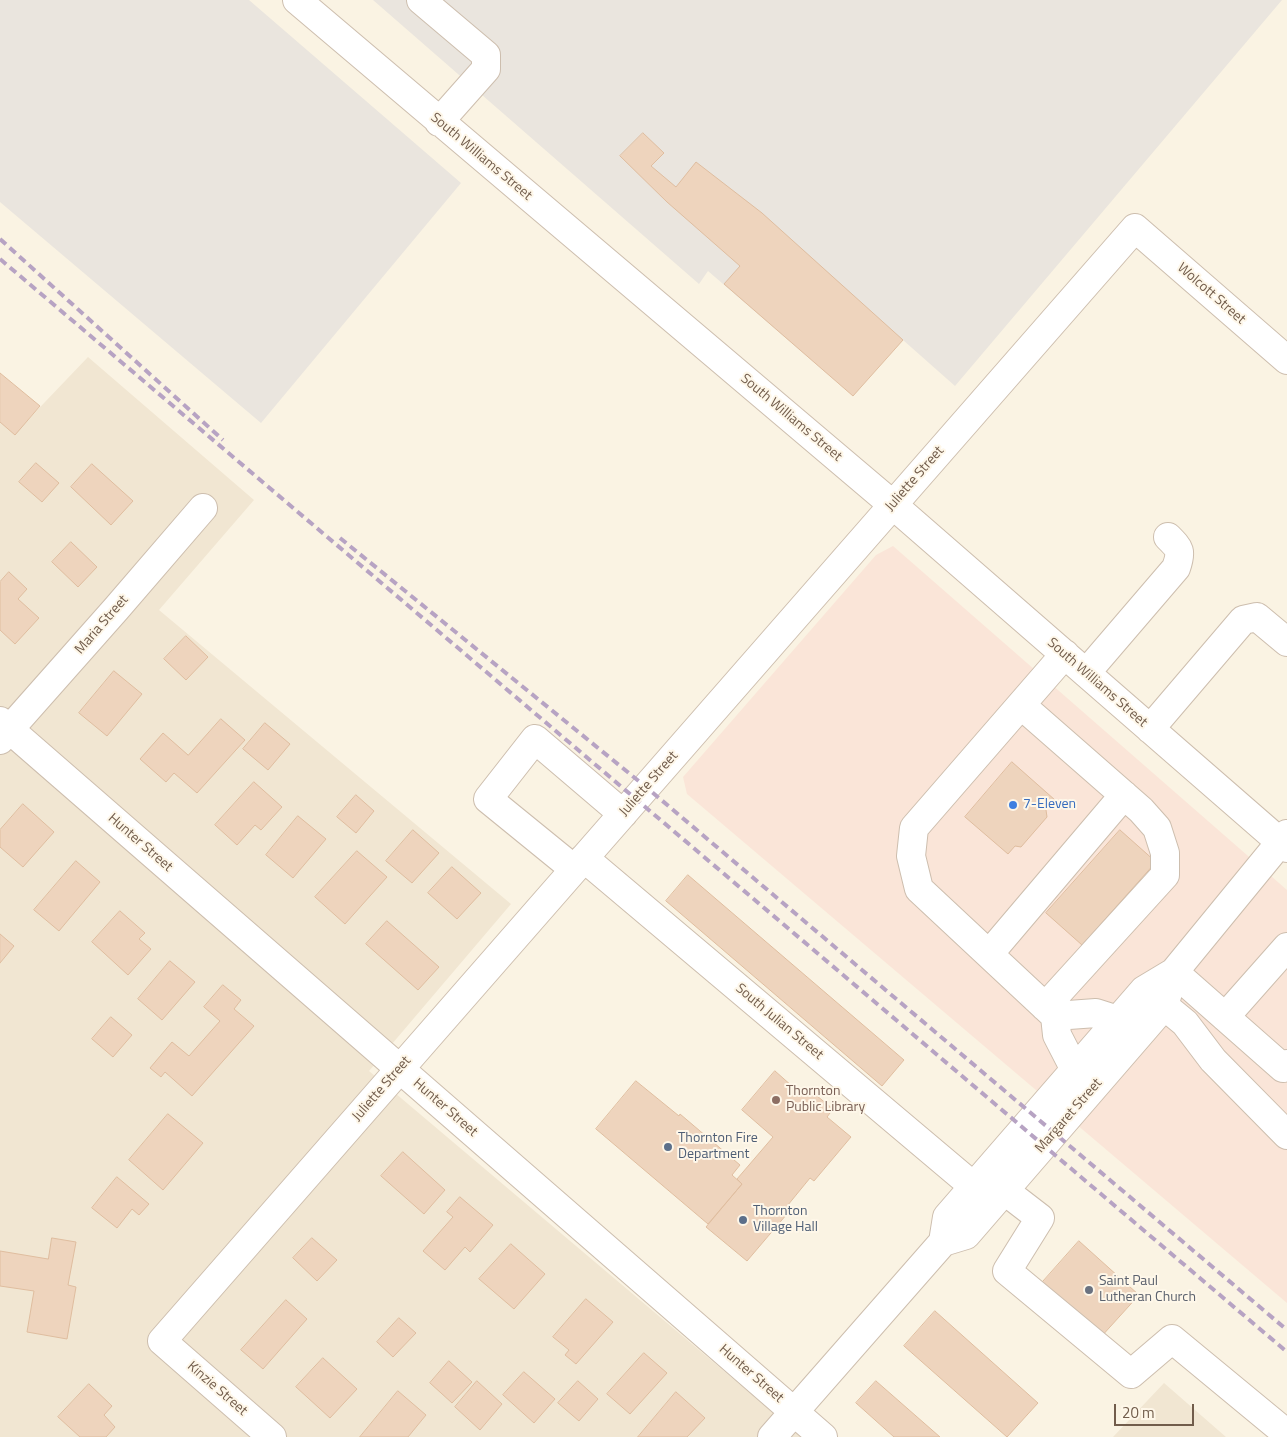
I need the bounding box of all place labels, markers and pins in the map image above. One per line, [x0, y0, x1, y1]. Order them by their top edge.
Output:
place label: 7-Eleven [1023, 797, 1076, 813]
marker: 7-Eleven [1007, 799, 1019, 811]
place label: Thornton Public Library [786, 1084, 865, 1116]
marker: Thornton Public Library [770, 1094, 782, 1106]
place label: Thornton Fire Department [678, 1131, 758, 1164]
marker: Thornton Fire Department [662, 1141, 674, 1153]
place label: Thornton Village Hall [753, 1204, 818, 1236]
marker: Thornton Village Hall [737, 1214, 749, 1226]
place label: Saint Paul Lutheran Church [1099, 1274, 1196, 1306]
marker: Saint Paul Lutheran Church [1083, 1284, 1095, 1296]

